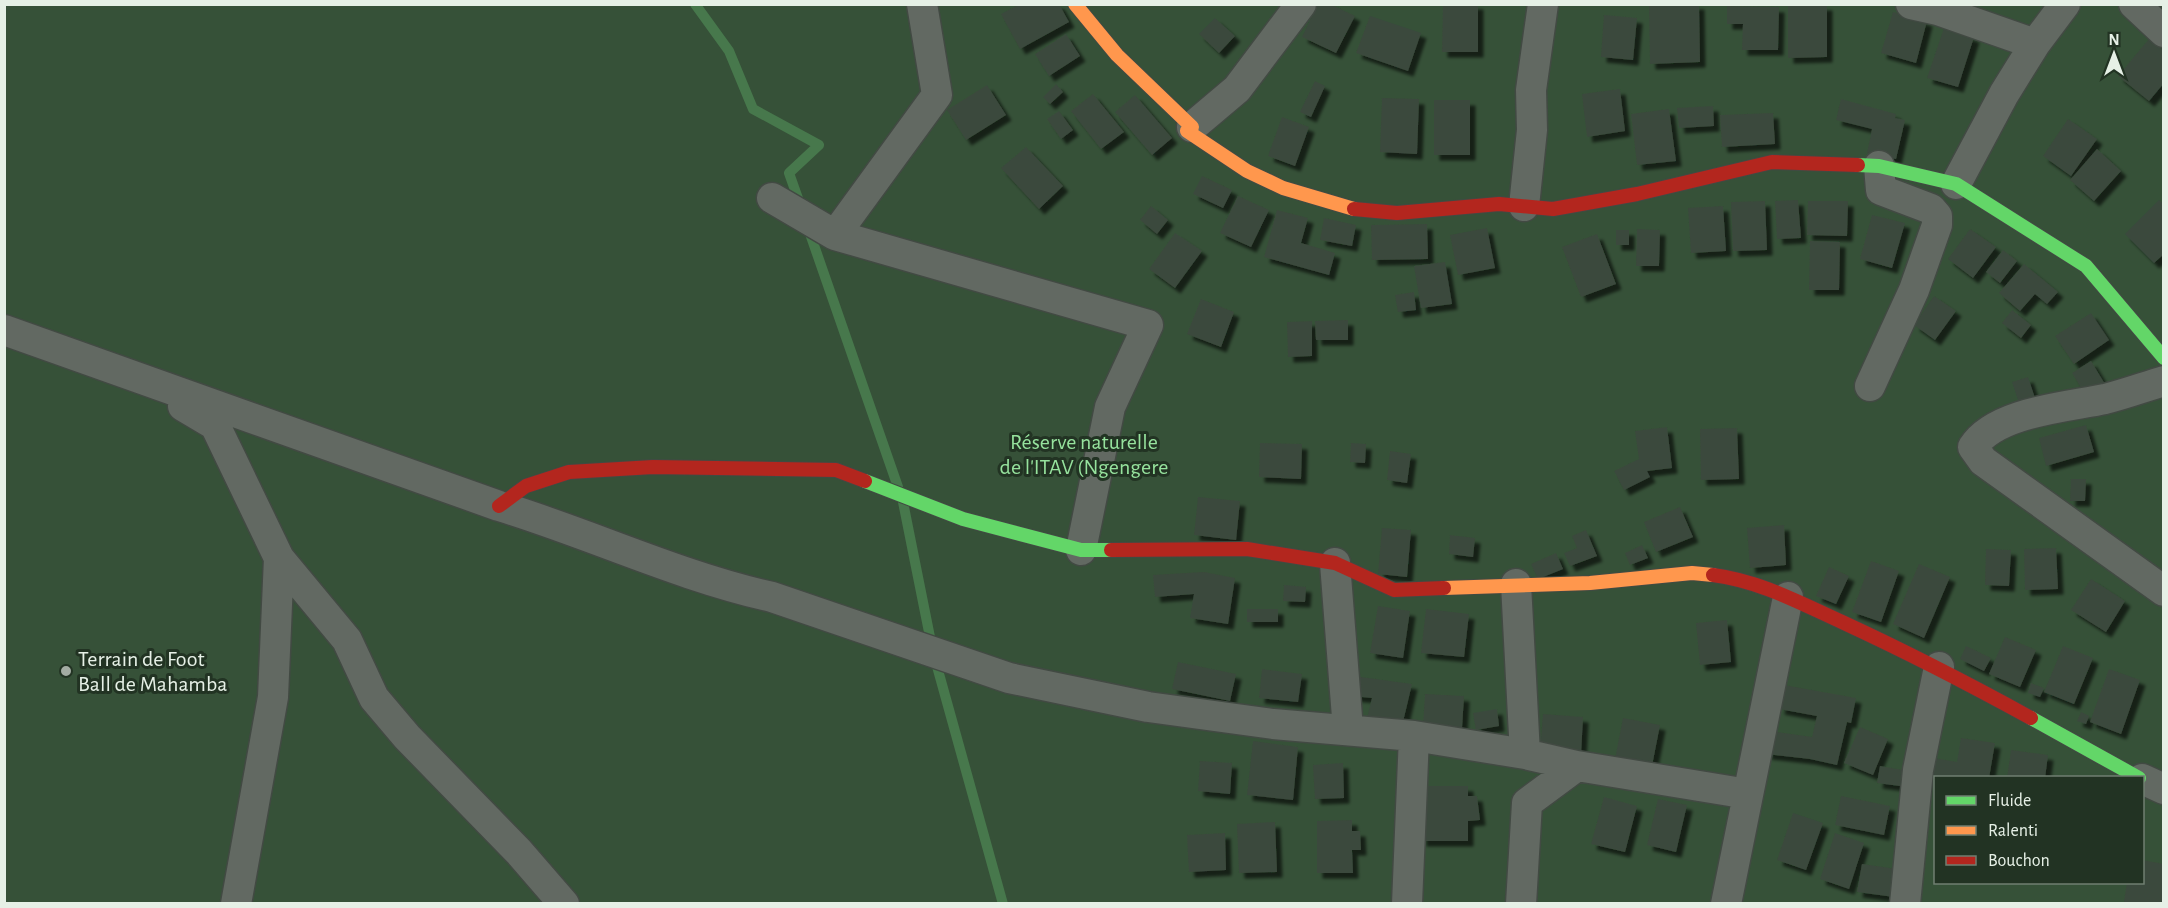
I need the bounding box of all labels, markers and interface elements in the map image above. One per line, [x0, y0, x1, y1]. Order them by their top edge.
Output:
north arrow [2084, 24, 2144, 84]
text: N [2108, 32, 2120, 48]
park label: Réserve naturelle de l'ITAV (Ngengere [1000, 431, 1168, 478]
place label: Terrain de Foot Ball de Mahamba [78, 648, 227, 695]
marker: Terrain de Foot Ball de Mahamba [59, 664, 73, 678]
legend [1934, 776, 2144, 884]
text: Fluide [1988, 792, 2031, 810]
text: Ralenti [1988, 822, 2038, 840]
text: Bouchon [1988, 852, 2050, 870]

